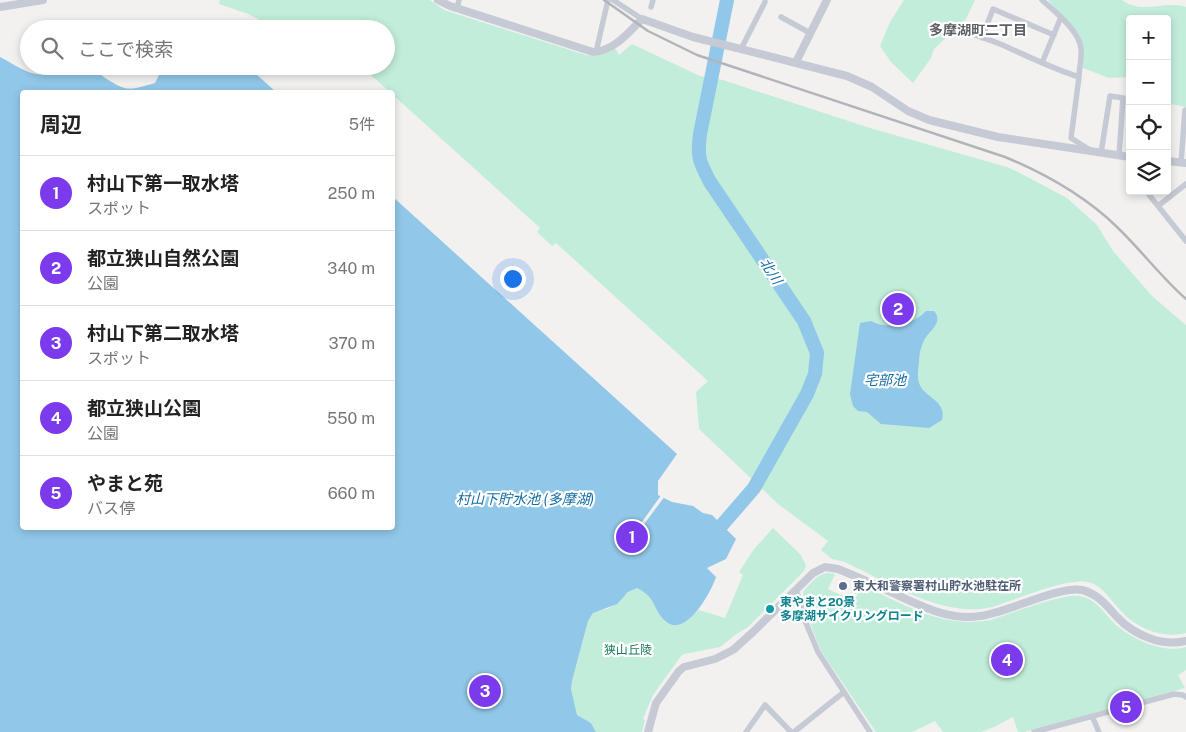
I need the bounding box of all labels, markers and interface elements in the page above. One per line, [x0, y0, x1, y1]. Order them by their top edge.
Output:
map controls [1126, 15, 1171, 195]
button: + [1126, 15, 1171, 60]
search box [20, 20, 395, 75]
district label: 多摩湖町二丁目 [929, 22, 1027, 38]
icon: search [38, 34, 66, 62]
text: ここで検索 [78, 38, 173, 60]
button: − [1126, 60, 1171, 105]
button: locate [1126, 105, 1171, 150]
text: 周辺 [40, 112, 82, 137]
text: 5件 [349, 115, 375, 134]
button: layers [1126, 150, 1171, 195]
text: 村山下第一取水塔 [87, 172, 239, 194]
text: 1 [53, 184, 59, 203]
text: 250 m [328, 184, 375, 203]
text: スポット [87, 199, 151, 218]
text: 都立狭山自然公園 [87, 247, 239, 269]
water label: 北川 [757, 255, 786, 289]
text: 2 [51, 259, 61, 278]
text: 340 m [327, 259, 375, 278]
your location [500, 266, 526, 292]
text: 公園 [87, 274, 119, 293]
pin: 2 [882, 290, 914, 328]
text: 村山下第二取水塔 [87, 322, 239, 344]
text: 3 [51, 334, 61, 353]
text: 370 m [328, 334, 375, 353]
text: スポット [87, 349, 151, 368]
water label: 宅部池 [864, 372, 908, 388]
text: 都立狭山公園 [87, 397, 201, 419]
text: 4 [51, 409, 61, 428]
text: 550 m [327, 409, 375, 428]
text: 公園 [87, 424, 119, 443]
text: やまと苑 [87, 472, 163, 494]
text: 5 [51, 484, 61, 503]
text: 660 m [328, 484, 375, 503]
water label: 村山下貯水池 (多摩湖) [456, 491, 594, 507]
text: バス停 [87, 499, 135, 518]
pin: 1 [616, 518, 648, 556]
place label: 東大和警察署村山貯水池駐在所 [853, 579, 1021, 593]
marker: 東大和警察署村山貯水池駐在所 [837, 580, 849, 592]
place label: 東やまと20景 多摩湖サイクリングロード [780, 595, 924, 623]
marker: 東やまと20景 多摩湖サイクリングロード [764, 603, 776, 615]
pin: 4 [991, 641, 1023, 679]
park label: 狭山丘陵 [604, 643, 652, 657]
pin: 3 [469, 672, 501, 710]
pin: 5 [1110, 688, 1142, 726]

